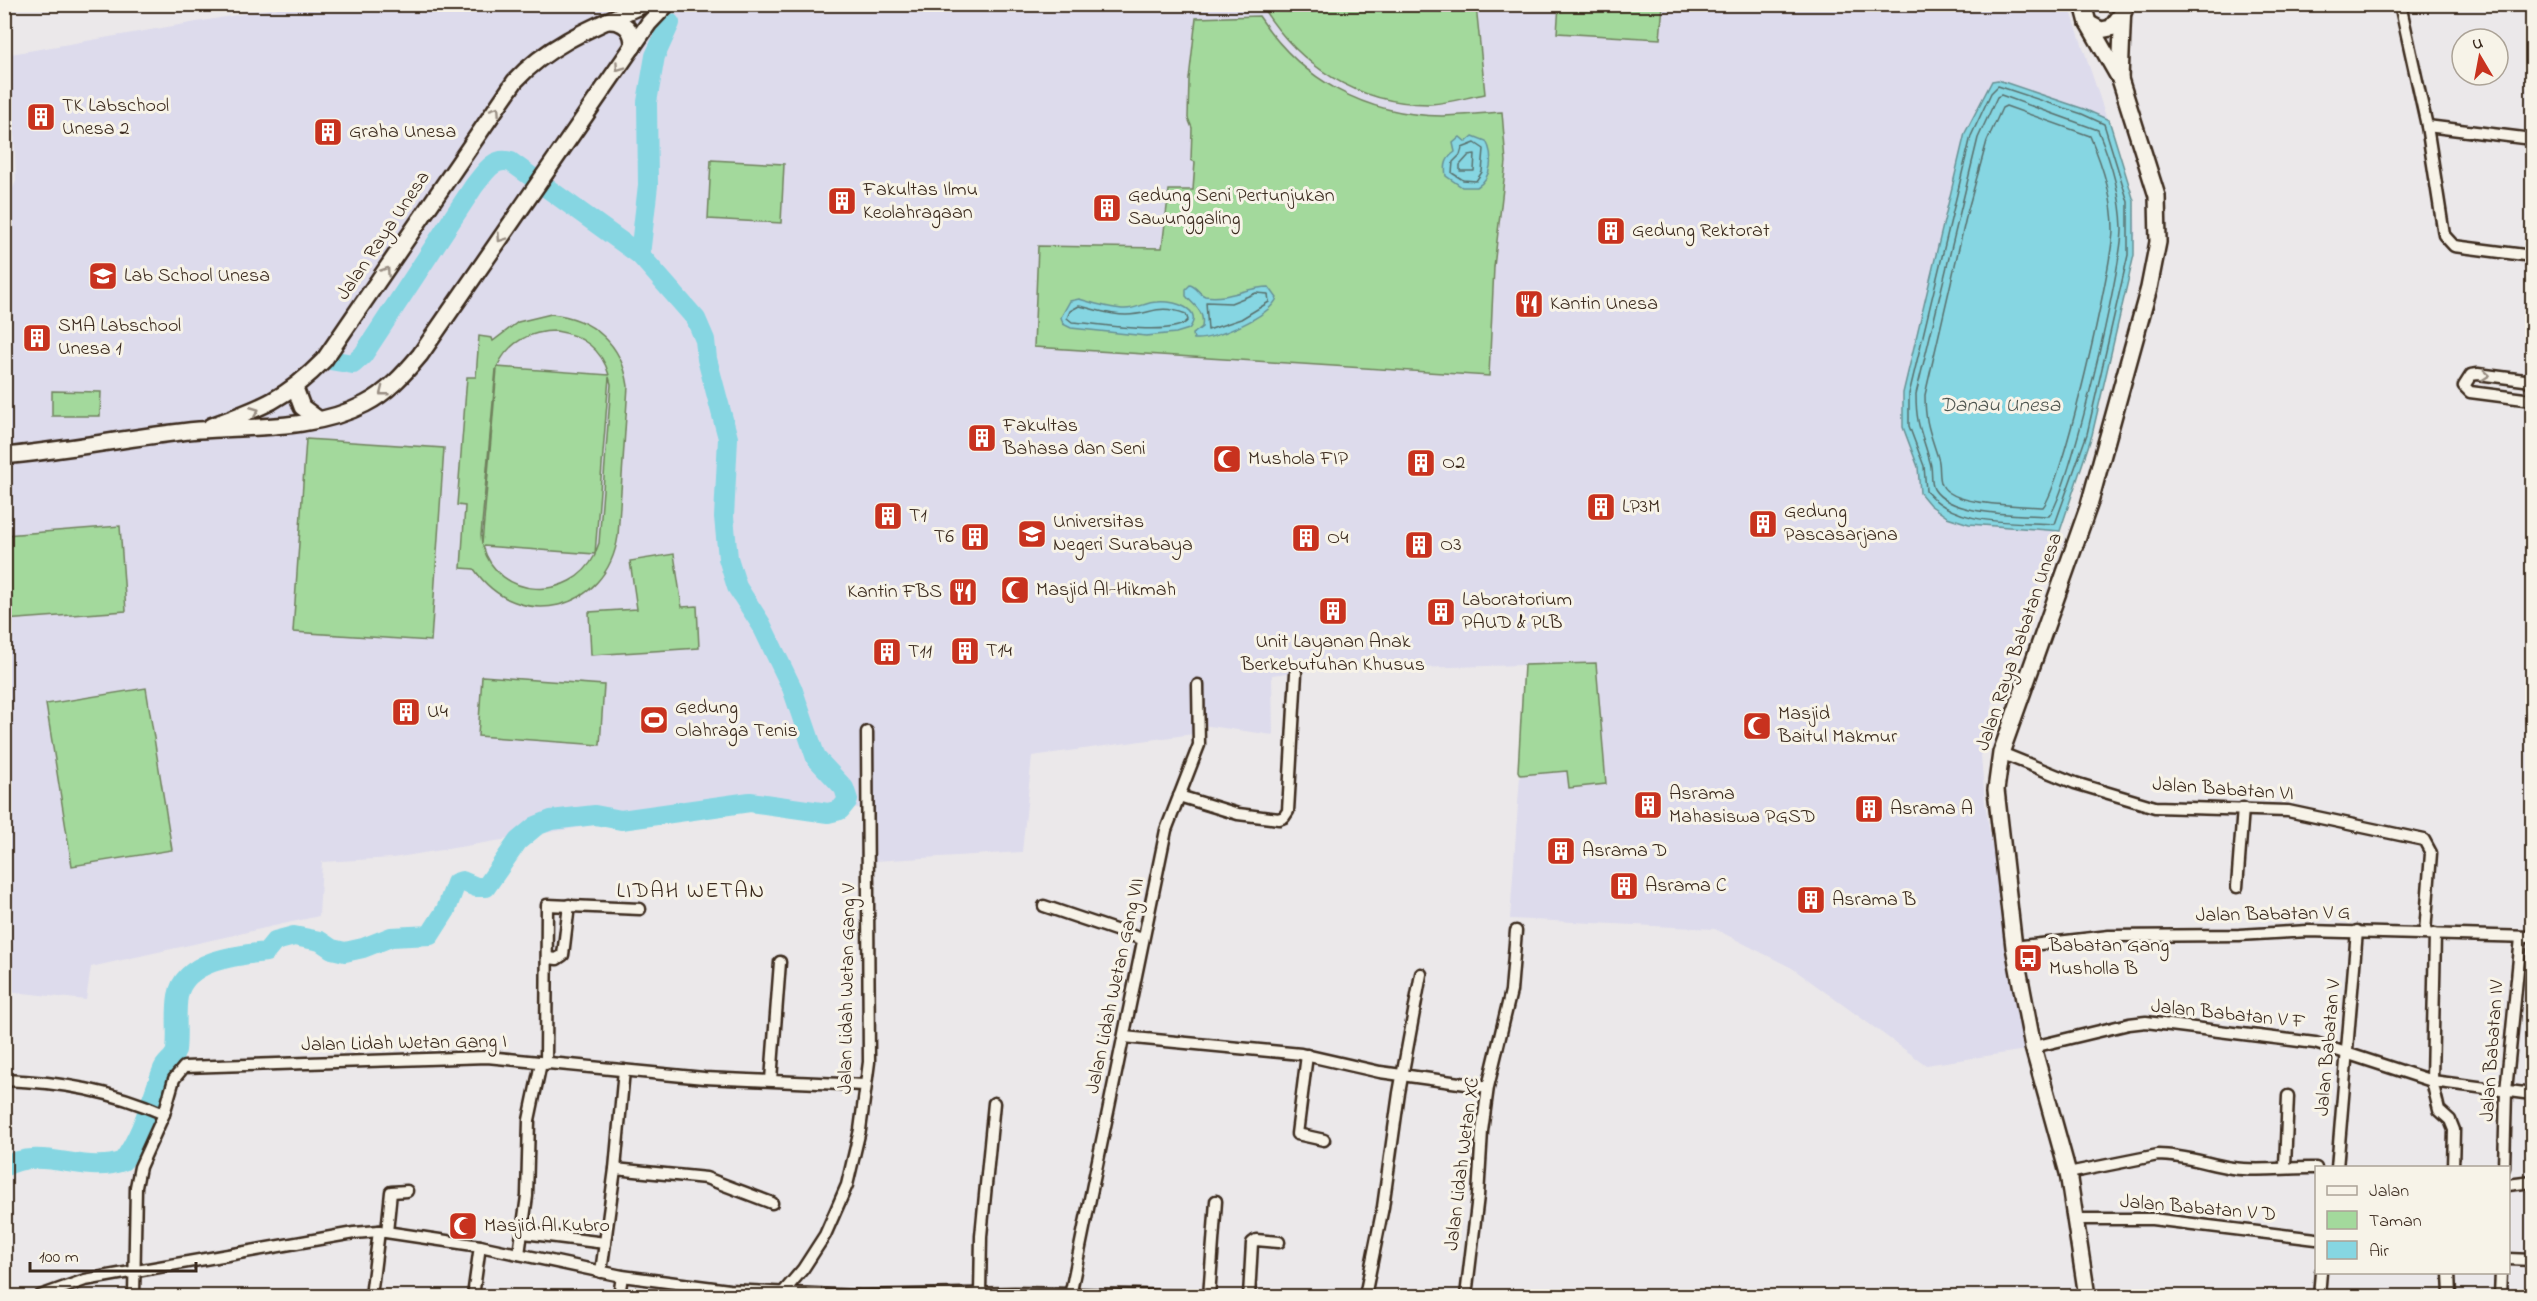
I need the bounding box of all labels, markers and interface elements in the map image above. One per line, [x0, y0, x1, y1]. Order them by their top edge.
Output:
north arrow [2450, 27, 2510, 87]
text: U [2471, 32, 2485, 57]
one-way arrow [615, 60, 626, 71]
place label: TK Labschool Unesa 2 [62, 92, 169, 144]
building icon: TK Labschool Unesa 2 [25, 101, 57, 133]
one-way arrow [489, 106, 500, 117]
building icon: Graha Unesa [312, 116, 344, 148]
place label: Graha Unesa [349, 118, 456, 147]
street label: Jalan Raya Unesa [330, 165, 438, 307]
place label: Fakultas Ilmu Keolahragaan [862, 176, 978, 229]
place label: Gedung Seni Pertunjukan Sawunggaling [1128, 182, 1335, 235]
building icon: Fakultas Ilmu Keolahragaan [826, 185, 858, 217]
building icon: Gedung Seni Pertunjukan Sawunggaling [1091, 192, 1123, 224]
building icon: Gedung Rektorat [1595, 215, 1627, 247]
place label: Gedung Rektorat [1632, 217, 1770, 247]
one-way arrow [497, 232, 508, 243]
school or university icon: Lab School Unesa [87, 260, 119, 292]
place label: Lab School Unesa [124, 262, 270, 291]
one-way arrow [379, 267, 390, 278]
restaurant icon: Kantin Unesa [1513, 288, 1545, 320]
place label: Kantin Unesa [1550, 290, 1658, 319]
place label: SMA Labschool Unesa 1 [58, 312, 181, 364]
building icon: SMA Labschool Unesa 1 [21, 322, 53, 354]
one-way arrow [2481, 368, 2490, 381]
one-way arrow [378, 385, 389, 396]
water label: Danau Unesa [1940, 391, 2061, 421]
one-way arrow [249, 406, 260, 418]
place label: Fakultas Bahasa dan Seni [1002, 412, 1146, 464]
building icon: Fakultas Bahasa dan Seni [966, 422, 998, 454]
mosque icon: Mushola FIP [1211, 443, 1243, 475]
place label: Mushola FIP [1248, 445, 1349, 474]
building icon: O2 [1405, 447, 1437, 479]
place label: O2 [1442, 449, 1465, 478]
building icon: LP3M [1585, 491, 1617, 523]
place label: LP3M [1622, 493, 1660, 522]
place label: Gedung Pascasarjana [1784, 498, 1898, 550]
building icon: T1 [872, 500, 904, 532]
place label: T1 [909, 502, 927, 531]
place label: Universitas Negeri Surabaya [1053, 508, 1193, 561]
building icon: Gedung Pascasarjana [1747, 508, 1779, 540]
school or university icon: Universitas Negeri Surabaya [1016, 518, 1048, 550]
building icon: T6 [959, 521, 991, 553]
building icon: O4 [1290, 522, 1322, 554]
place label: T6 [934, 523, 954, 552]
place label: O4 [1327, 524, 1348, 553]
building icon: O3 [1403, 529, 1435, 561]
street label: Jalan Raya Babatan Unesa [1969, 529, 2071, 755]
place label: O3 [1440, 531, 1461, 560]
mosque icon: Masjid Al-Hikmah [999, 574, 1031, 606]
restaurant icon: Kantin FBS [947, 576, 979, 608]
place label: Masjid Al-Hikmah [1036, 576, 1176, 605]
place label: Kantin FBS [847, 578, 942, 607]
place label: Laboratorium PAUD & PLB [1462, 586, 1572, 638]
building icon: Unit Layanan Anak Berkebutuhan Khusus [1317, 595, 1349, 627]
building icon: Laboratorium PAUD & PLB [1425, 596, 1457, 628]
place label: Unit Layanan Anak Berkebutuhan Khusus [1240, 628, 1425, 680]
building icon: T14 [949, 635, 981, 667]
building icon: T11 [871, 636, 903, 668]
place label: T14 [986, 637, 1012, 666]
place label: T11 [908, 638, 932, 667]
place label: Gedung Olahraga Tenis [675, 694, 798, 747]
building icon: U4 [390, 696, 422, 728]
place label: U4 [427, 698, 448, 727]
place label: Masjid Baitul Makmur [1777, 700, 1898, 752]
sports icon: Gedung Olahraga Tenis [638, 704, 670, 736]
mosque icon: Masjid Baitul Makmur [1741, 710, 1773, 742]
street label: Jalan Babatan VI [2151, 771, 2295, 809]
place label: Asrama Mahasiswa PGSD [1669, 780, 1816, 832]
building icon: Asrama Mahasiswa PGSD [1632, 789, 1664, 821]
building icon: Asrama A [1853, 793, 1885, 825]
place label: Asrama A [1890, 795, 1973, 824]
building icon: Asrama D [1545, 835, 1577, 867]
place label: Asrama D [1582, 837, 1668, 866]
building icon: Asrama C [1608, 870, 1640, 902]
place label: Asrama C [1645, 872, 1727, 901]
street label: Jalan Lidah Wetan Gang VII [1079, 875, 1154, 1097]
district label: LIDAH WETAN [616, 876, 766, 908]
street label: Jalan Lidah Wetan Gang V [832, 883, 865, 1095]
building icon: Asrama B [1795, 884, 1827, 916]
place label: Asrama B [1832, 886, 1916, 915]
street label: Jalan Babatan V G [2195, 899, 2351, 931]
place label: Babatan Gang Musholla B [2048, 932, 2169, 984]
bus stop icon: Babatan Gang Musholla B [2012, 942, 2044, 974]
street label: Jalan Babatan V [2309, 978, 2349, 1117]
street label: Jalan Babatan IV [2474, 979, 2512, 1123]
street label: Jalan Babatan V F [2149, 992, 2307, 1038]
street label: Jalan Lidah Wetan Gang I [301, 1028, 507, 1061]
street label: Jalan Lidah Wetan XC [1438, 1075, 1488, 1253]
legend [2315, 1166, 2510, 1274]
text: Jalan [2369, 1179, 2409, 1205]
street label: Jalan Babatan V D [2119, 1188, 2277, 1230]
text: Taman [2369, 1209, 2422, 1235]
mosque icon: Masjid Al Kubro [447, 1210, 479, 1242]
place label: Masjid Al Kubro [484, 1212, 610, 1241]
scale bar [30, 1235, 196, 1273]
text: Air [2369, 1239, 2389, 1265]
text: 100 m [39, 1245, 79, 1271]

